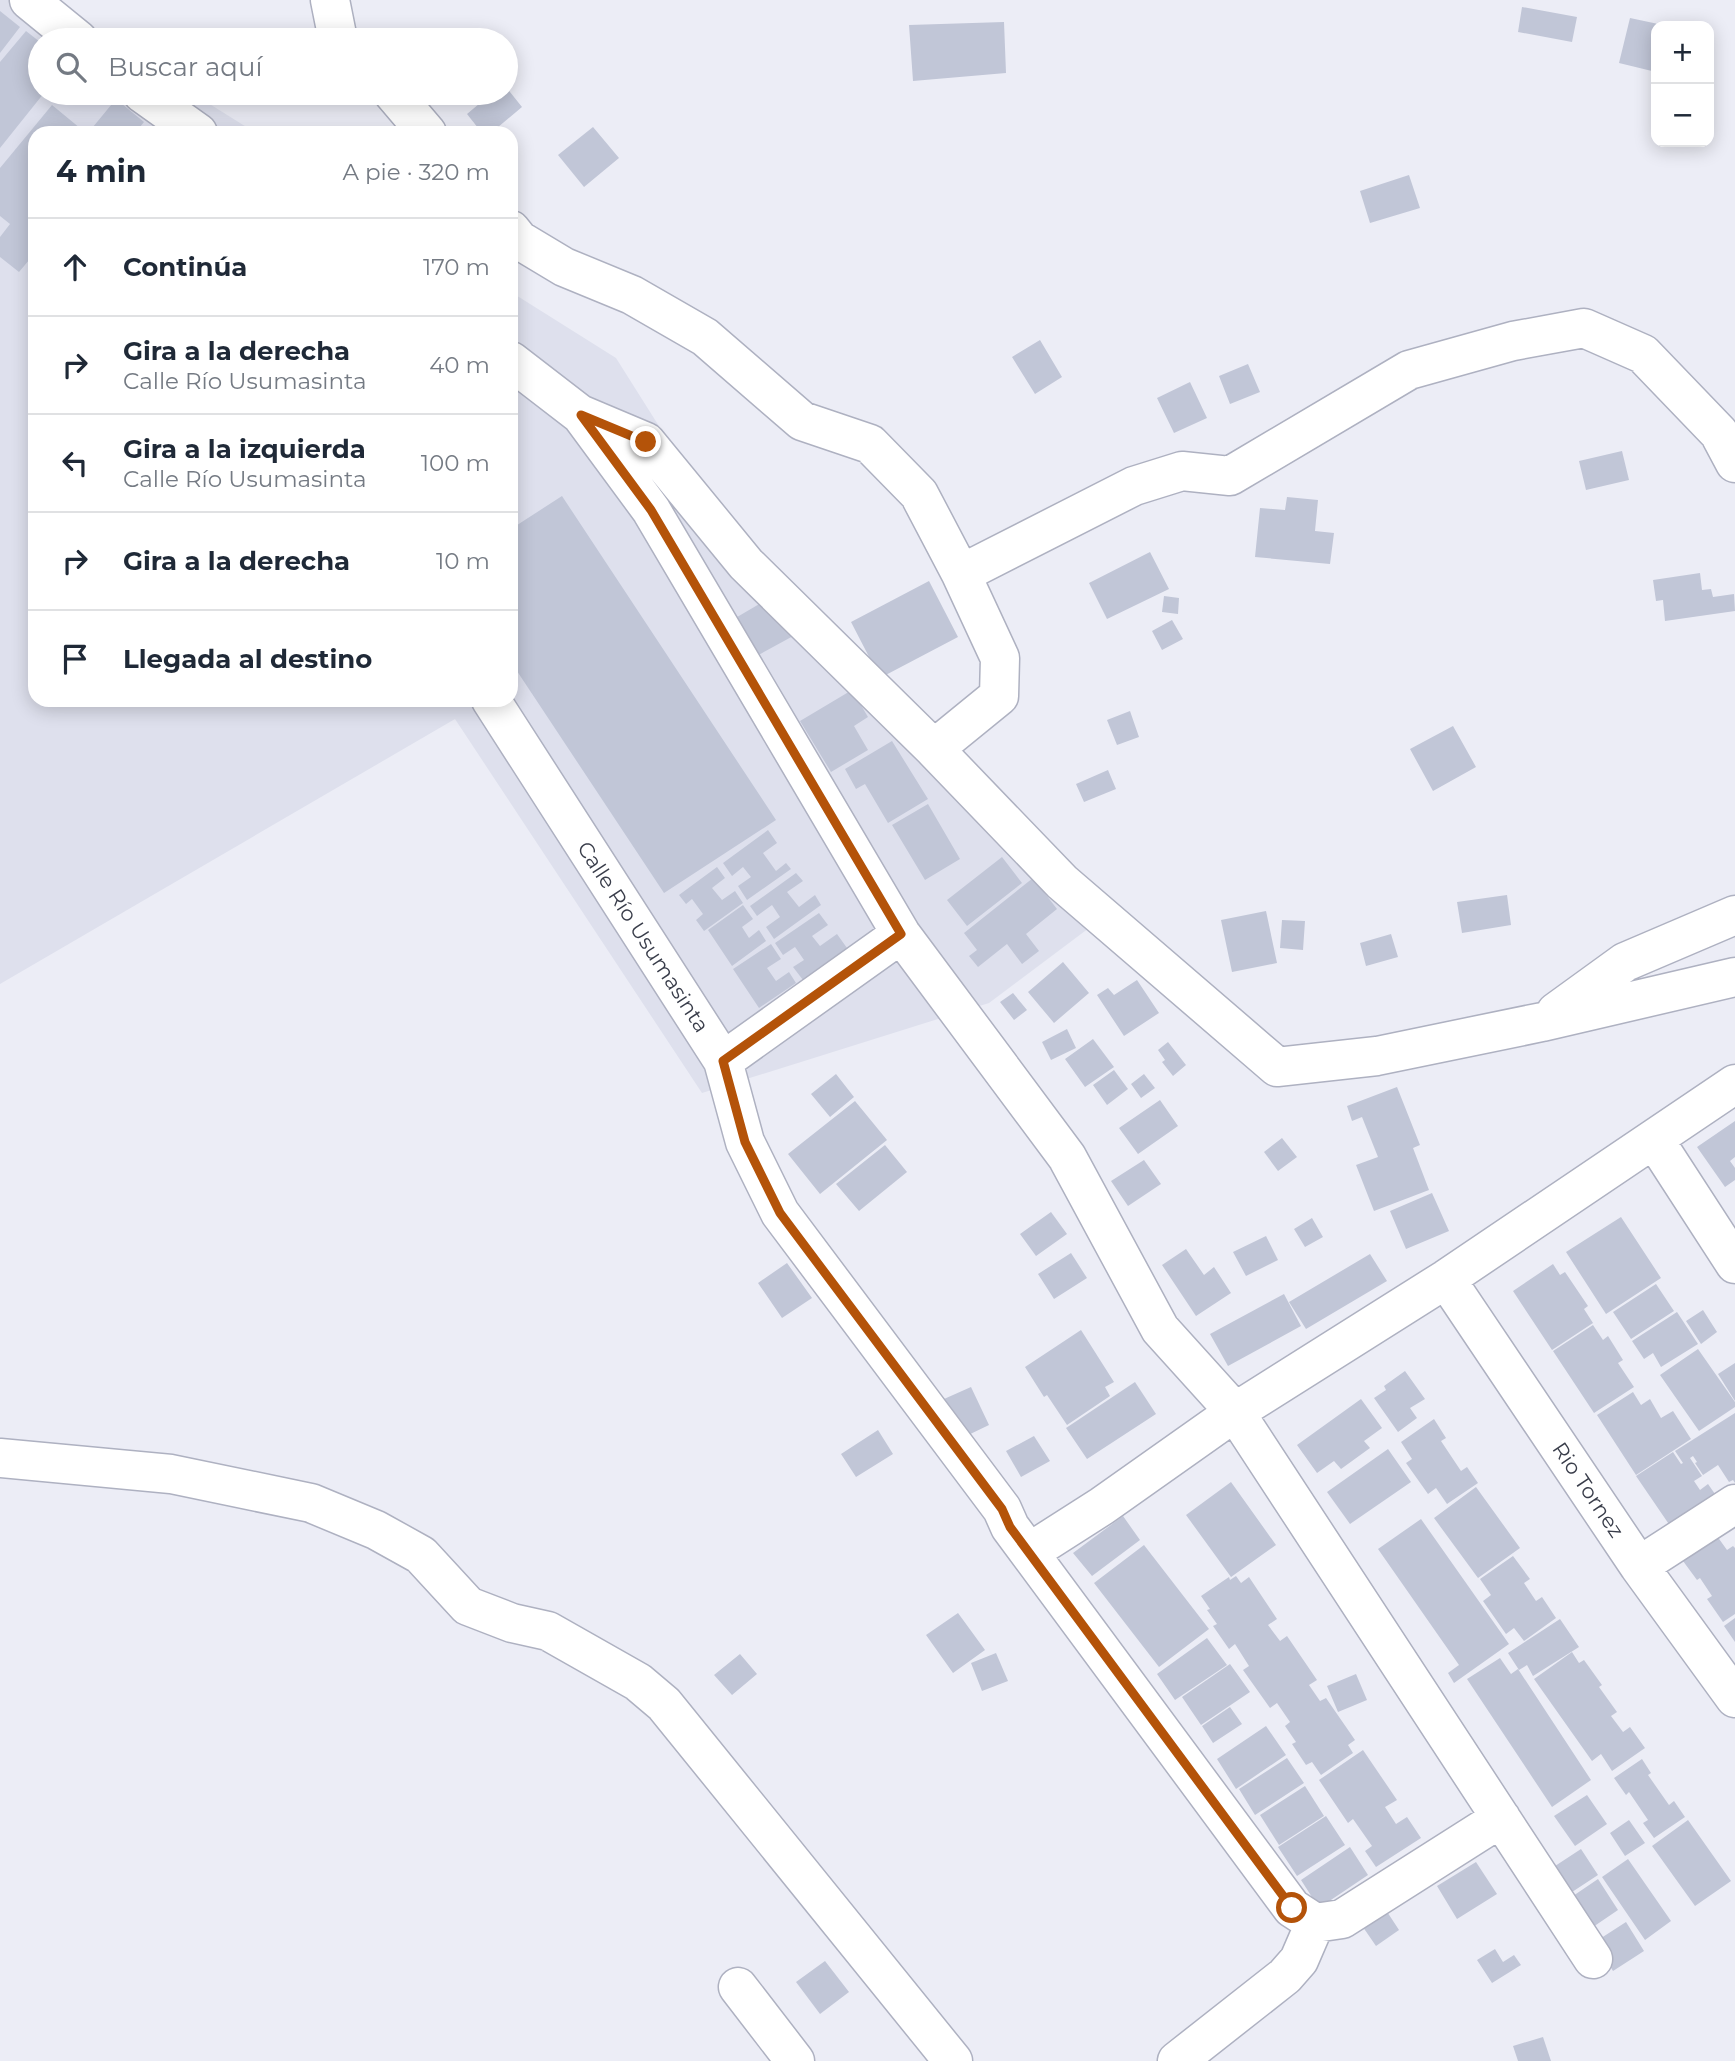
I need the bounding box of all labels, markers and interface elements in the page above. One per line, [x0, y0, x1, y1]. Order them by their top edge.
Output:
map controls [1651, 21, 1714, 147]
button: + [1651, 21, 1714, 84]
search box [28, 28, 518, 105]
icon: search [52, 48, 90, 86]
text: Buscar aquí [108, 51, 262, 83]
button: − [1651, 84, 1714, 147]
text: 4 min [56, 153, 146, 190]
text: A pie · 320 m [342, 158, 490, 186]
icon: ahead [56, 248, 94, 286]
text: Continúa [123, 251, 247, 283]
text: 170 m [423, 253, 490, 281]
text: Gira a la derecha [123, 335, 350, 367]
icon: right [56, 346, 94, 384]
text: 40 m [429, 351, 490, 379]
text: Calle Río Usumasinta [123, 367, 367, 395]
route end [630, 426, 661, 457]
text: Gira a la izquierda [123, 433, 366, 465]
icon: left [56, 444, 94, 482]
text: 100 m [421, 449, 490, 477]
text: Calle Río Usumasinta [123, 465, 367, 493]
icon: right [56, 542, 94, 580]
text: Gira a la derecha [123, 545, 350, 577]
text: 10 m [436, 547, 490, 575]
icon: arrive [56, 640, 94, 678]
text: Llegada al destino [123, 643, 372, 675]
street label: Calle Río Usumasinta [572, 837, 714, 1037]
street label: Rio Tornez [1547, 1437, 1629, 1542]
route start [1276, 1892, 1307, 1923]

